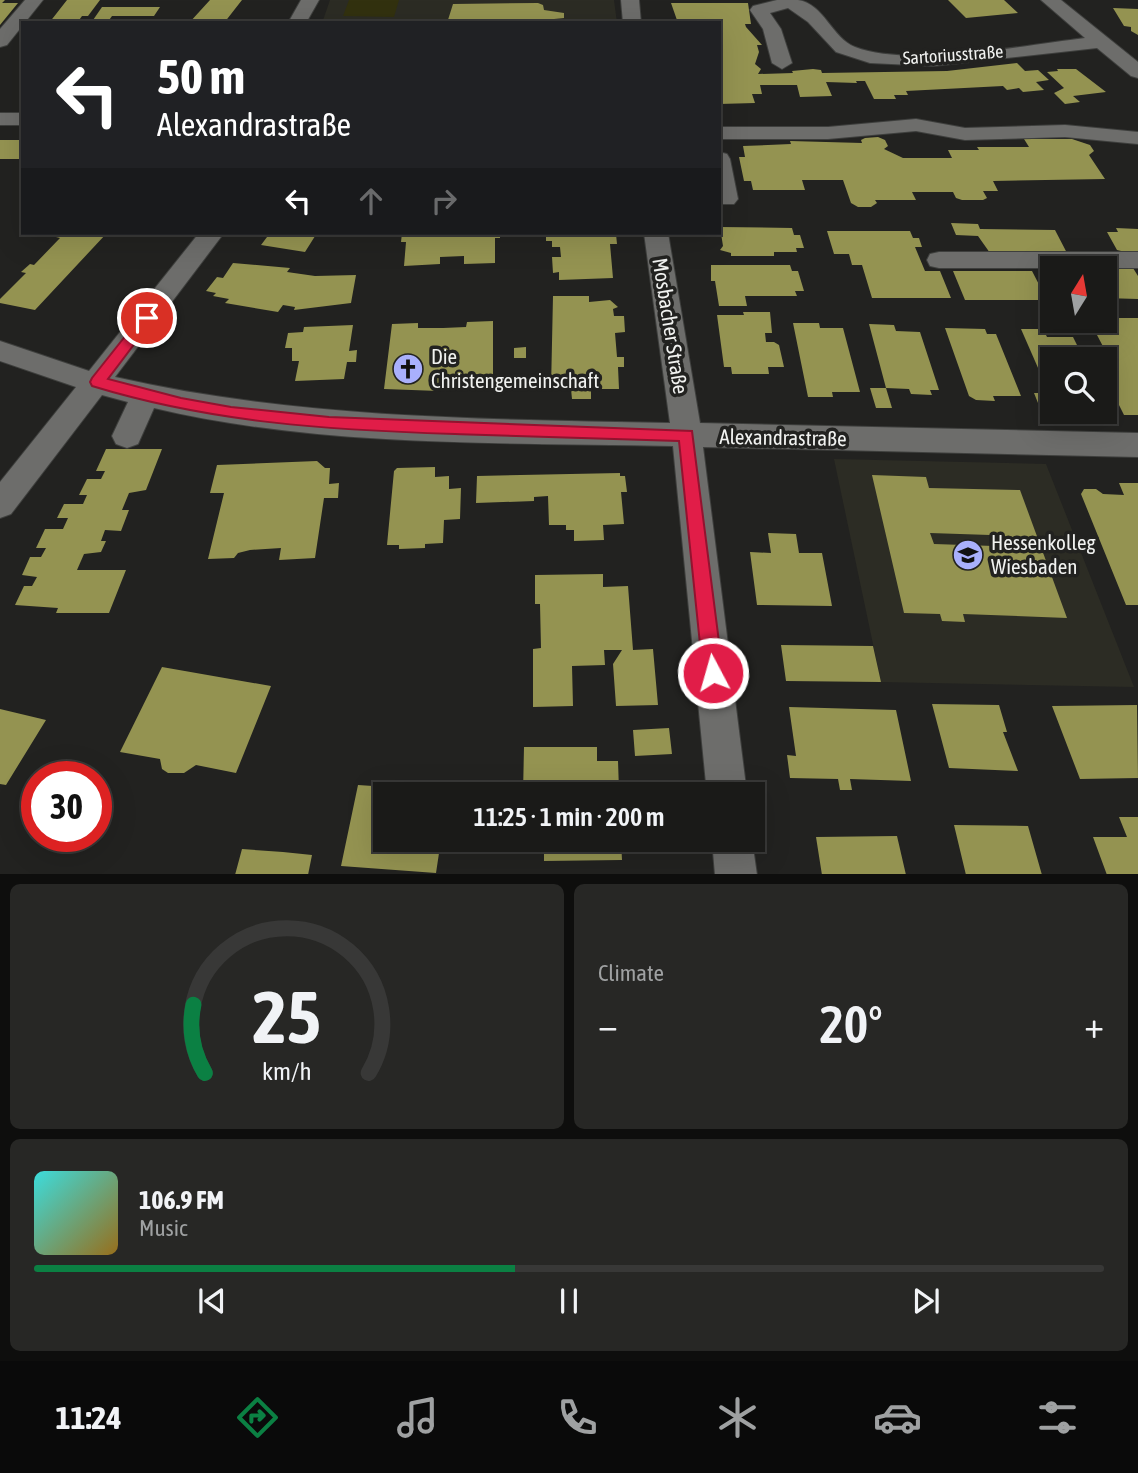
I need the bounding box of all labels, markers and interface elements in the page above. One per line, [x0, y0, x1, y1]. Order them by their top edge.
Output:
street label: Sartoriusstraße [902, 41, 1004, 68]
text: 50 m [157, 48, 245, 104]
icon: left [42, 49, 133, 140]
text: Alexandrastraße [157, 106, 351, 143]
icon: left [279, 182, 317, 220]
icon: ahead [352, 182, 390, 220]
icon: right [425, 182, 463, 220]
street label: Mosbacher Straße [648, 256, 694, 396]
north arrow [1040, 256, 1116, 332]
map controls [1040, 256, 1117, 424]
pin [117, 288, 177, 348]
icon: arrive [128, 299, 166, 337]
place label: Die Christengemeinschaft [431, 344, 599, 392]
button: search [1040, 347, 1117, 424]
church icon: Die Christengemeinschaft [391, 352, 425, 386]
street label: Alexandrastraße [719, 424, 847, 450]
place label: Hessenkolleg Wiesbaden [991, 530, 1095, 578]
school or university icon: Hessenkolleg Wiesbaden [951, 538, 985, 572]
position arrow [676, 636, 750, 710]
speed limit sign: 30 [21, 761, 112, 852]
text: 11:25 · 1 min · 200 m [474, 802, 664, 832]
text: Climate [598, 960, 664, 986]
text: 25 [253, 975, 321, 1058]
text: 20° [819, 994, 883, 1054]
text: − [598, 1003, 618, 1046]
text: + [1084, 1003, 1104, 1046]
text: km/h [262, 1056, 312, 1084]
text: 106.9 FM [139, 1185, 224, 1215]
text: Music [139, 1215, 187, 1241]
icon: previous [193, 1282, 231, 1320]
icon: pause [550, 1282, 588, 1320]
icon: next [907, 1282, 945, 1320]
icon: directions [233, 1393, 282, 1442]
icon: music [393, 1393, 442, 1442]
icon: phone [553, 1393, 602, 1442]
icon: climate [713, 1393, 762, 1442]
icon: car [873, 1393, 922, 1442]
icon: filters [1033, 1393, 1082, 1442]
text: 11:24 [56, 1399, 121, 1436]

